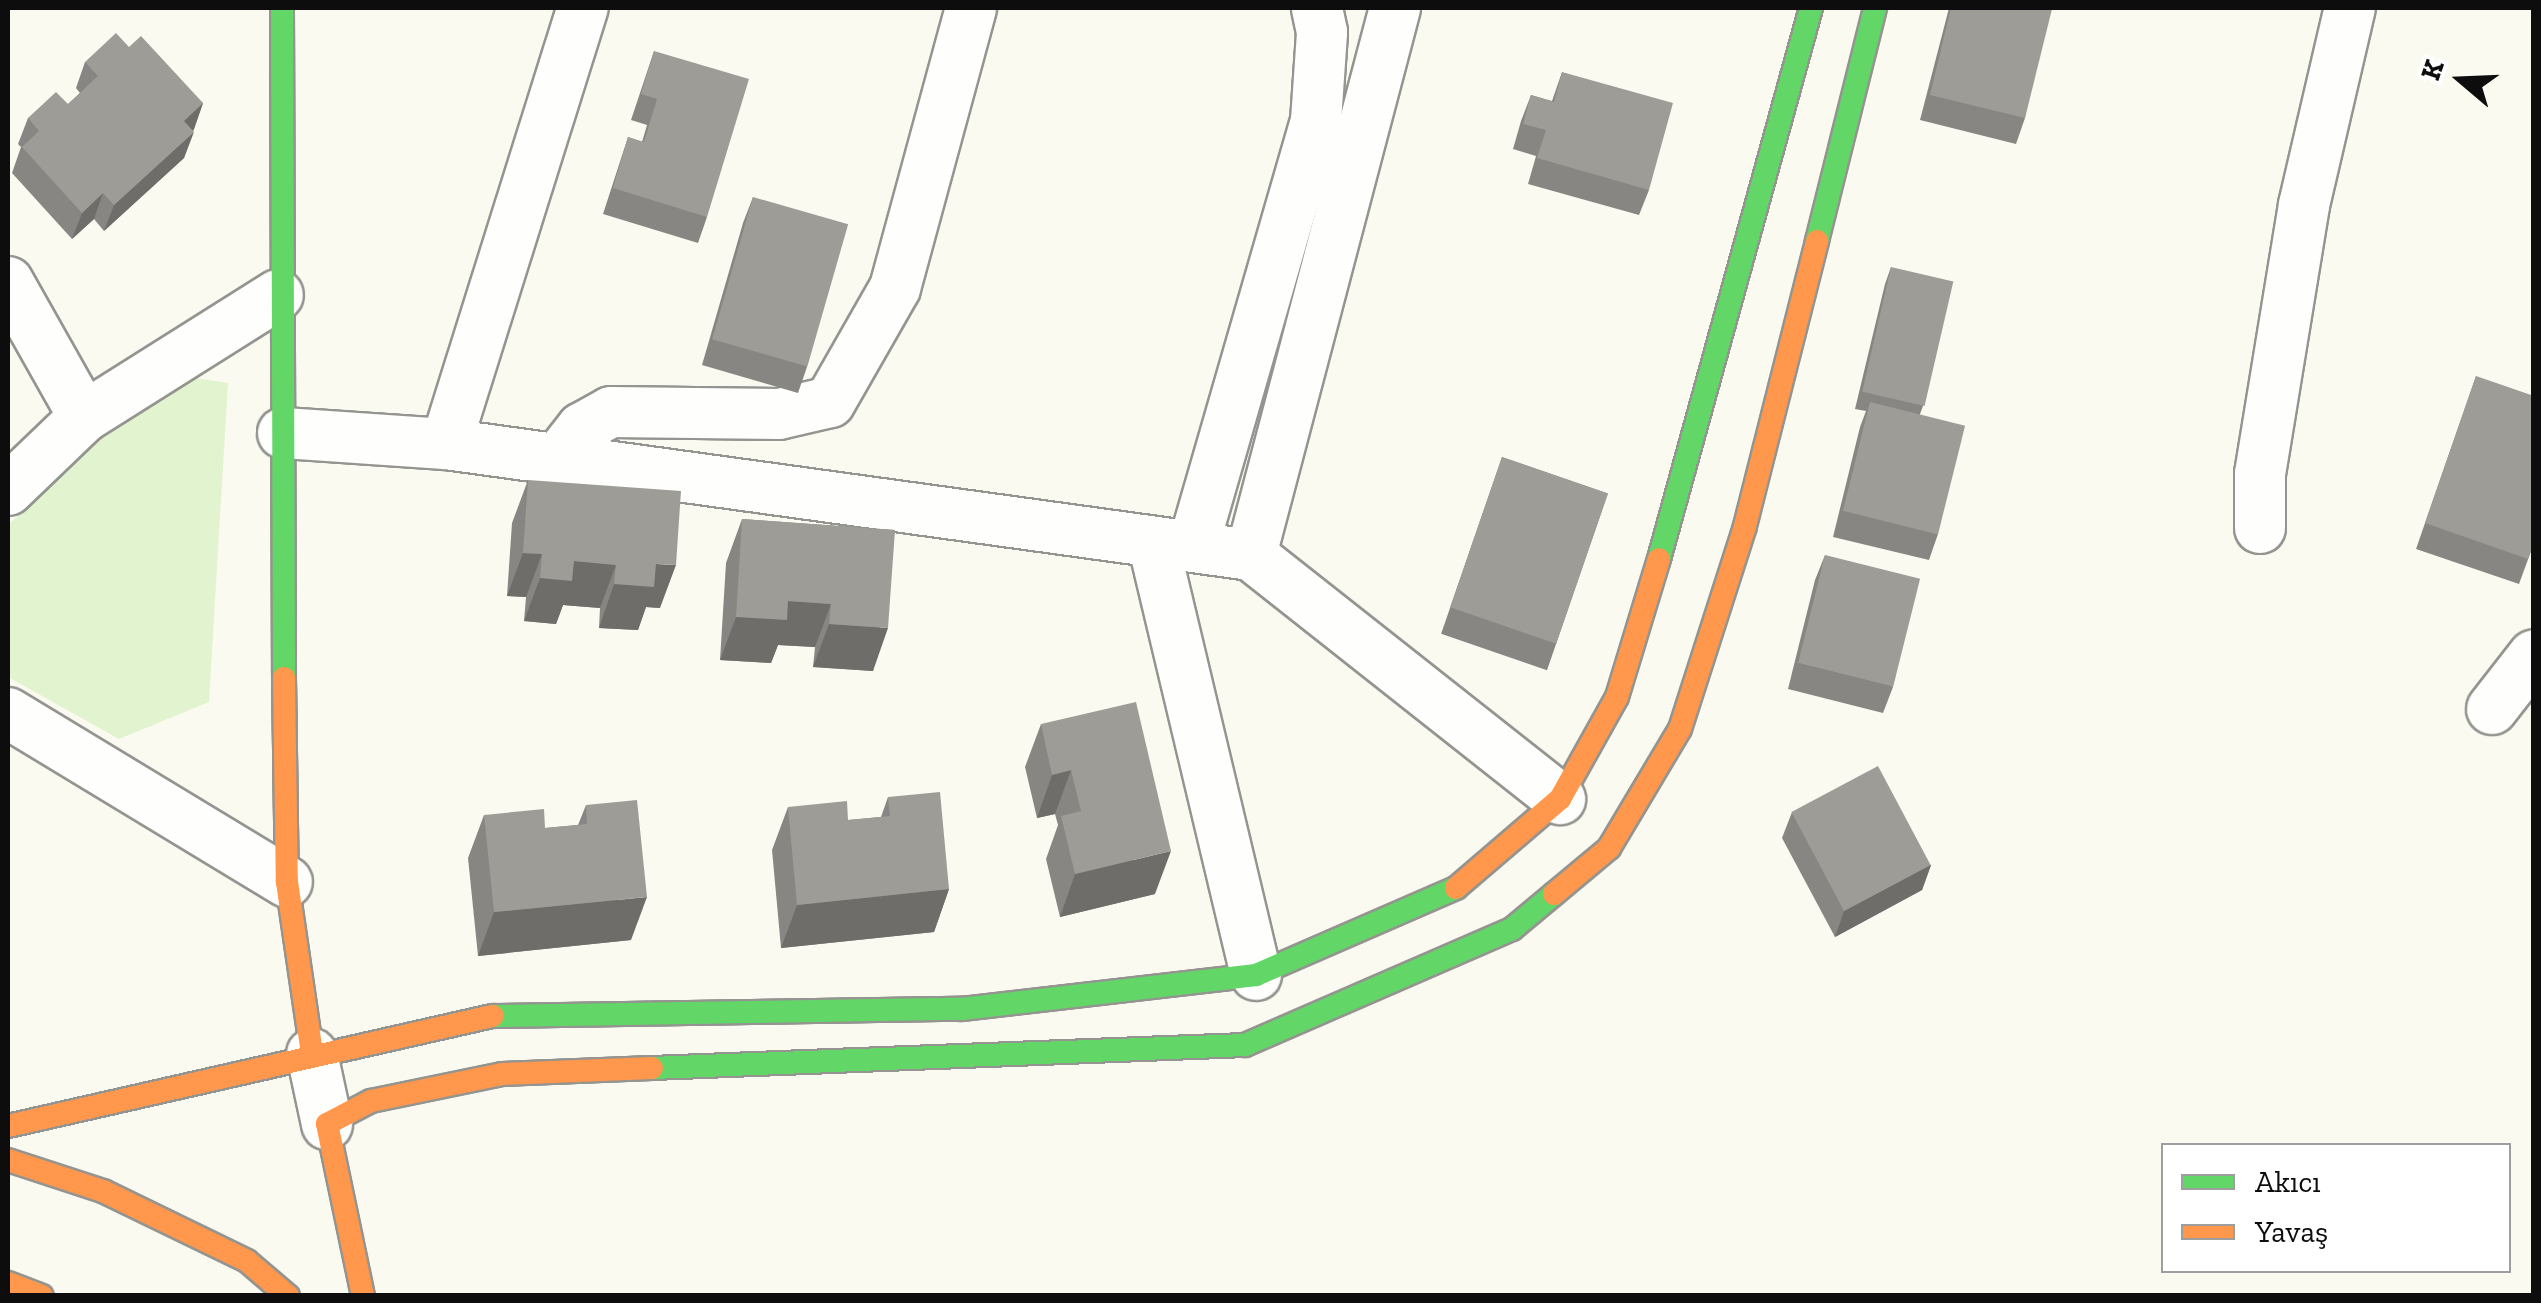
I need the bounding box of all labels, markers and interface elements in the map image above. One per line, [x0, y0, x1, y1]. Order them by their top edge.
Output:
north arrow [2411, 30, 2511, 130]
text: K [2413, 56, 2451, 84]
legend [2161, 1143, 2511, 1273]
text: Akıcı [2255, 1164, 2321, 1200]
text: Yavaş [2255, 1214, 2328, 1250]

